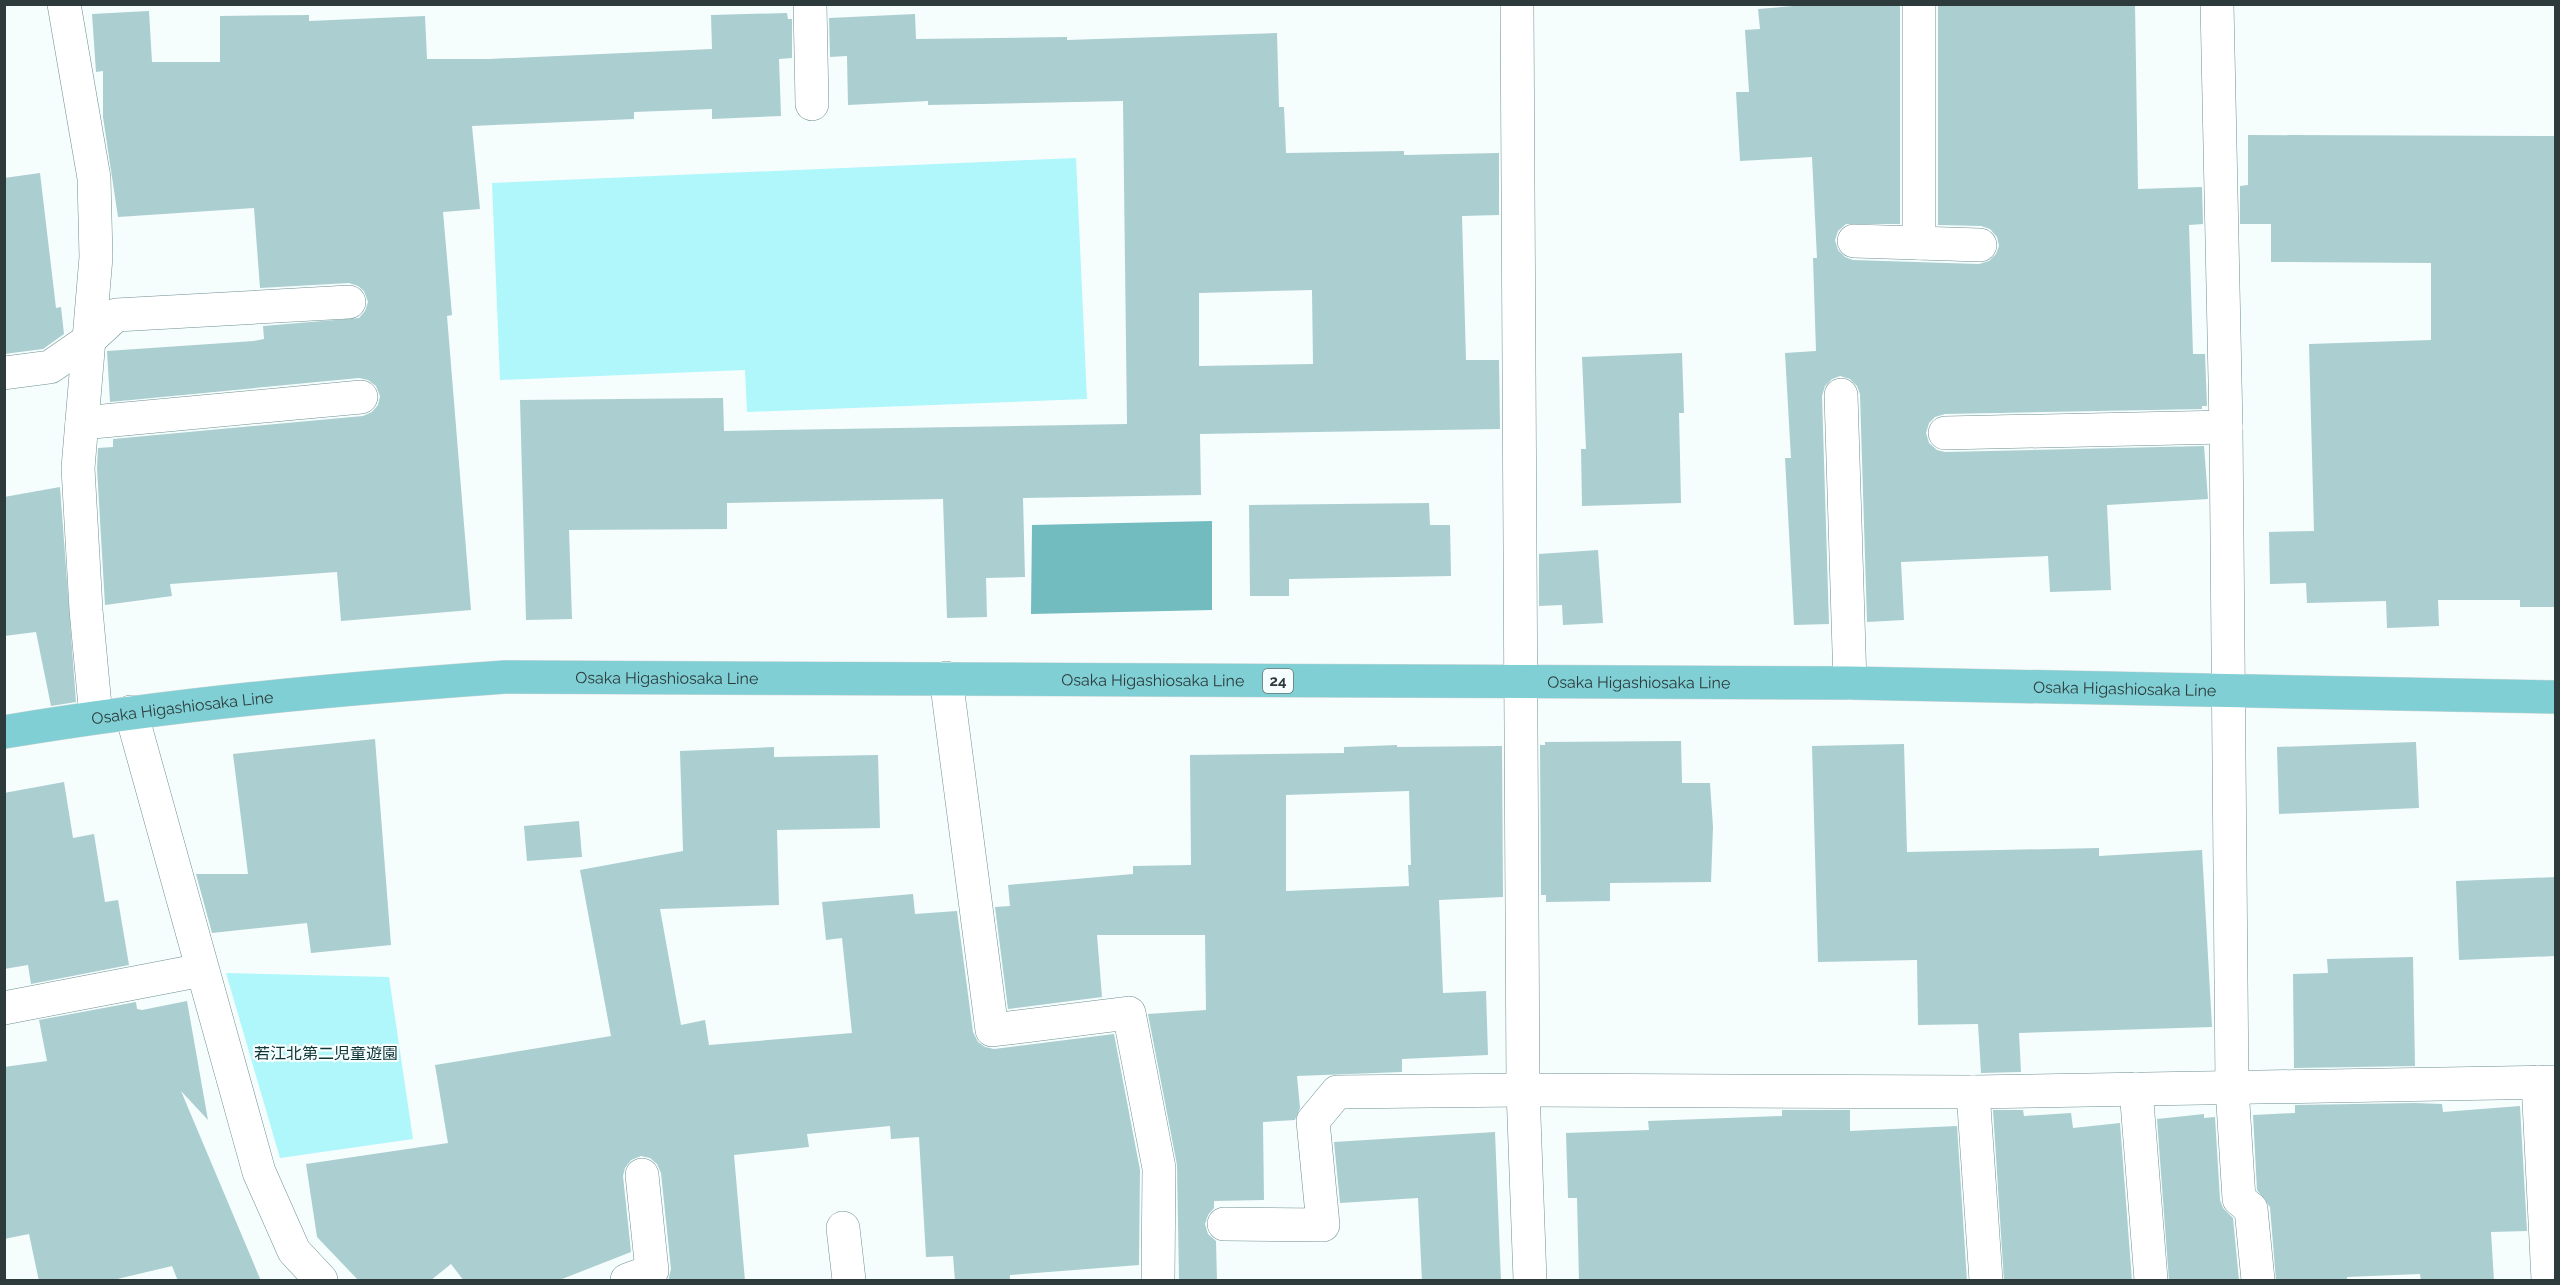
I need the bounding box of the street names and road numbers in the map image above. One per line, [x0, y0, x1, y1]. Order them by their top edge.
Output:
street label: Osaka Higashiosaka Line [575, 668, 758, 688]
road number: 24 [1263, 669, 1293, 693]
street label: Osaka Higashiosaka Line [1061, 670, 1244, 690]
street label: Osaka Higashiosaka Line [1547, 673, 1730, 692]
street label: Osaka Higashiosaka Line [2033, 678, 2216, 700]
street label: Osaka Higashiosaka Line [90, 688, 274, 728]

